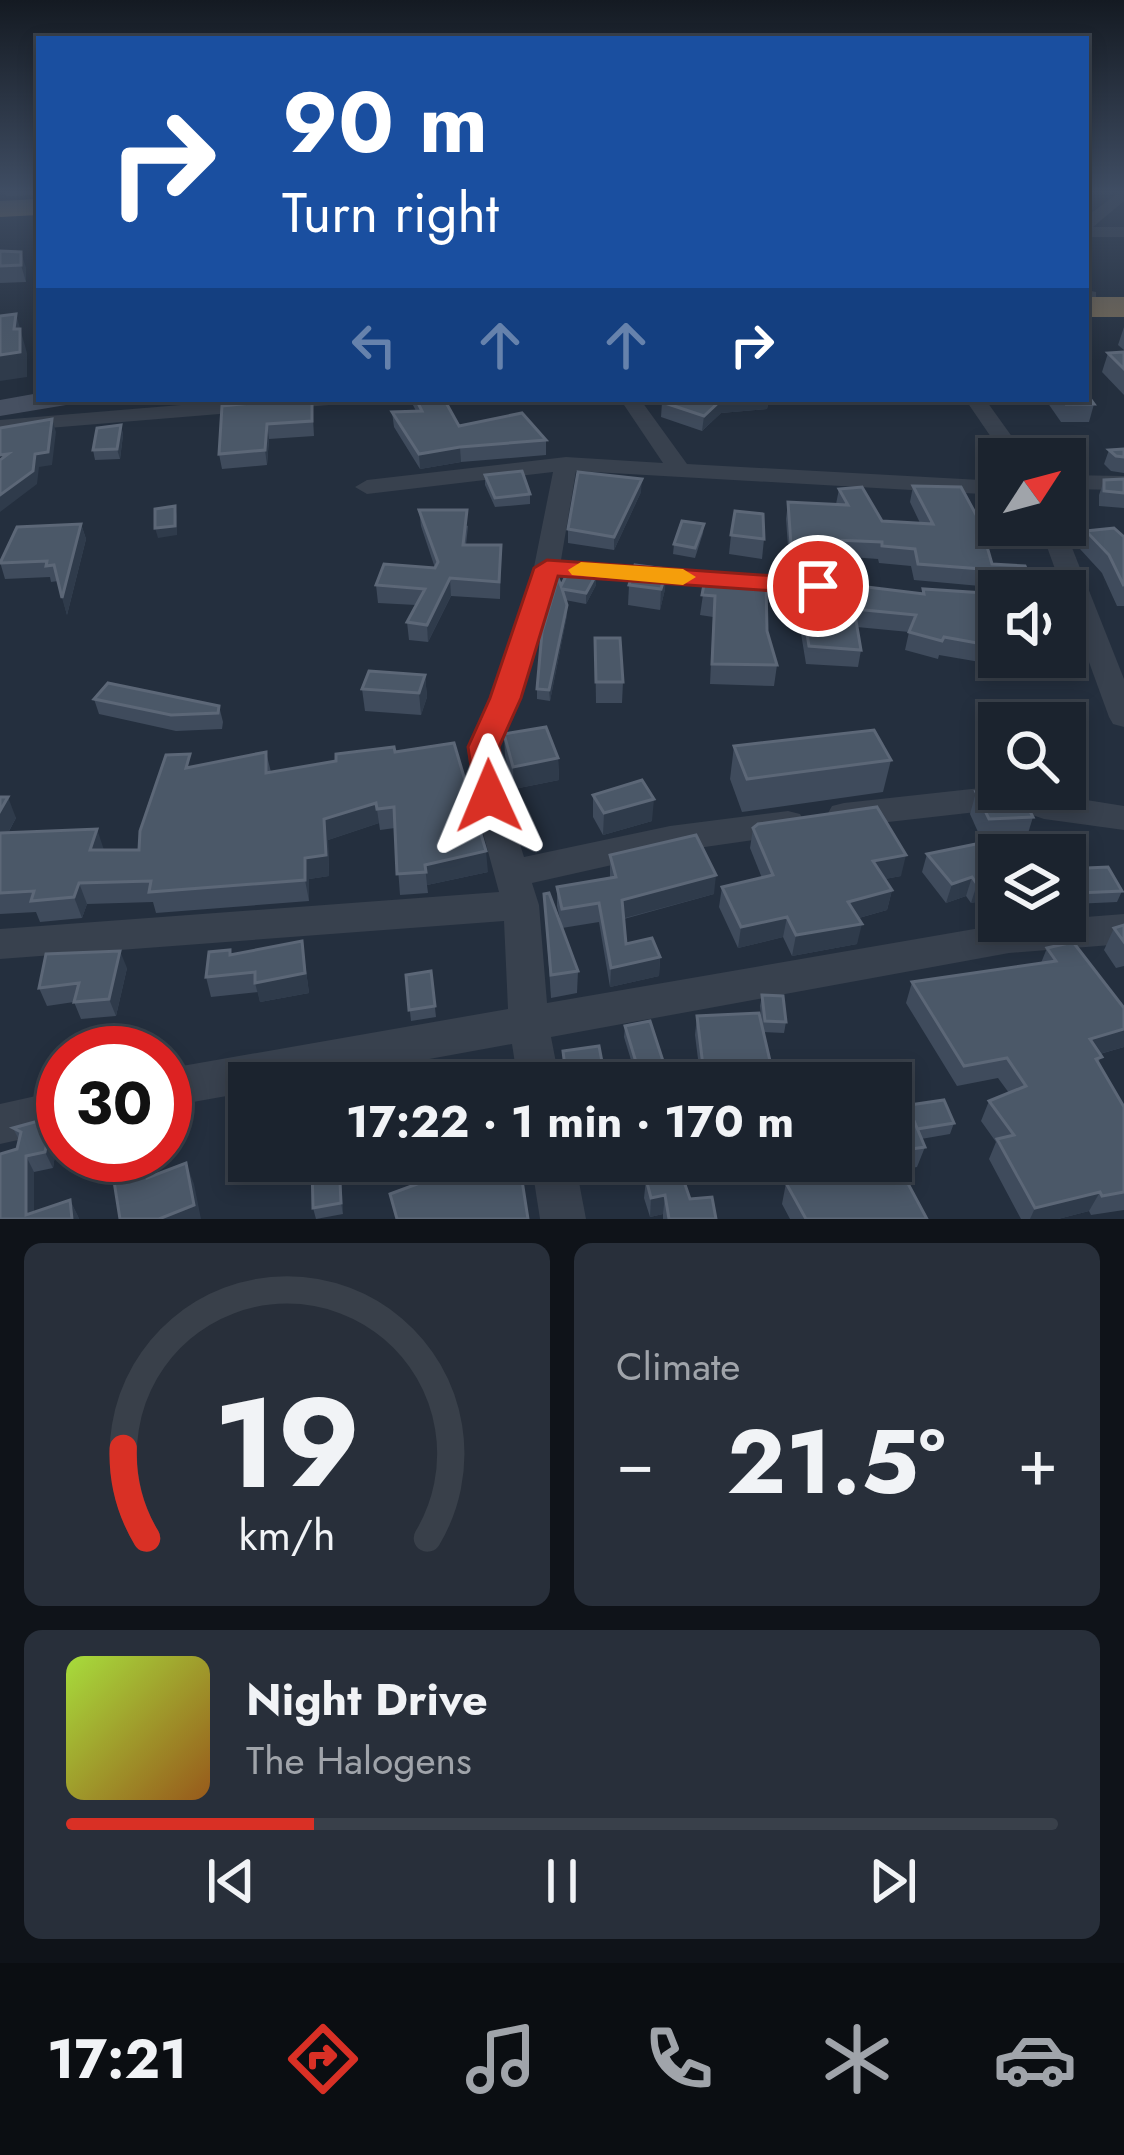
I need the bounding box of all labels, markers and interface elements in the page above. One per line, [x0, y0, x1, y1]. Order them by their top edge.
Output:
text: 90 m [282, 62, 488, 184]
icon: right [84, 84, 240, 240]
text: Turn right [282, 174, 499, 252]
icon: left [341, 312, 407, 378]
icon: ahead [467, 312, 533, 378]
icon: ahead [593, 312, 659, 378]
icon: right [719, 312, 785, 378]
north arrow [978, 438, 1086, 546]
map controls [978, 438, 1086, 942]
pin [767, 535, 869, 637]
icon: arrive [785, 553, 851, 619]
button: sound [978, 570, 1086, 678]
button: search [978, 702, 1086, 810]
position arrow [426, 733, 552, 859]
button: layers [978, 834, 1086, 942]
speed limit sign: 30 [36, 1026, 192, 1182]
text: 17:22 · 1 min · 170 m [346, 1089, 794, 1154]
text: Climate [616, 1338, 740, 1395]
text: 19 [213, 1353, 361, 1534]
text: 21.5° [727, 1397, 945, 1527]
text: − [616, 1414, 655, 1510]
text: + [1017, 1414, 1058, 1510]
text: km/h [239, 1503, 335, 1565]
text: Night Drive [246, 1667, 488, 1732]
text: The Halogens [246, 1732, 472, 1789]
icon: previous [198, 1848, 264, 1914]
icon: pause [529, 1848, 595, 1914]
icon: next [860, 1848, 926, 1914]
icon: directions [281, 2017, 365, 2101]
icon: music [459, 2017, 543, 2101]
icon: phone [637, 2017, 721, 2101]
icon: climate [815, 2017, 899, 2101]
icon: car [993, 2017, 1077, 2101]
text: 17:21 [47, 2020, 187, 2098]

